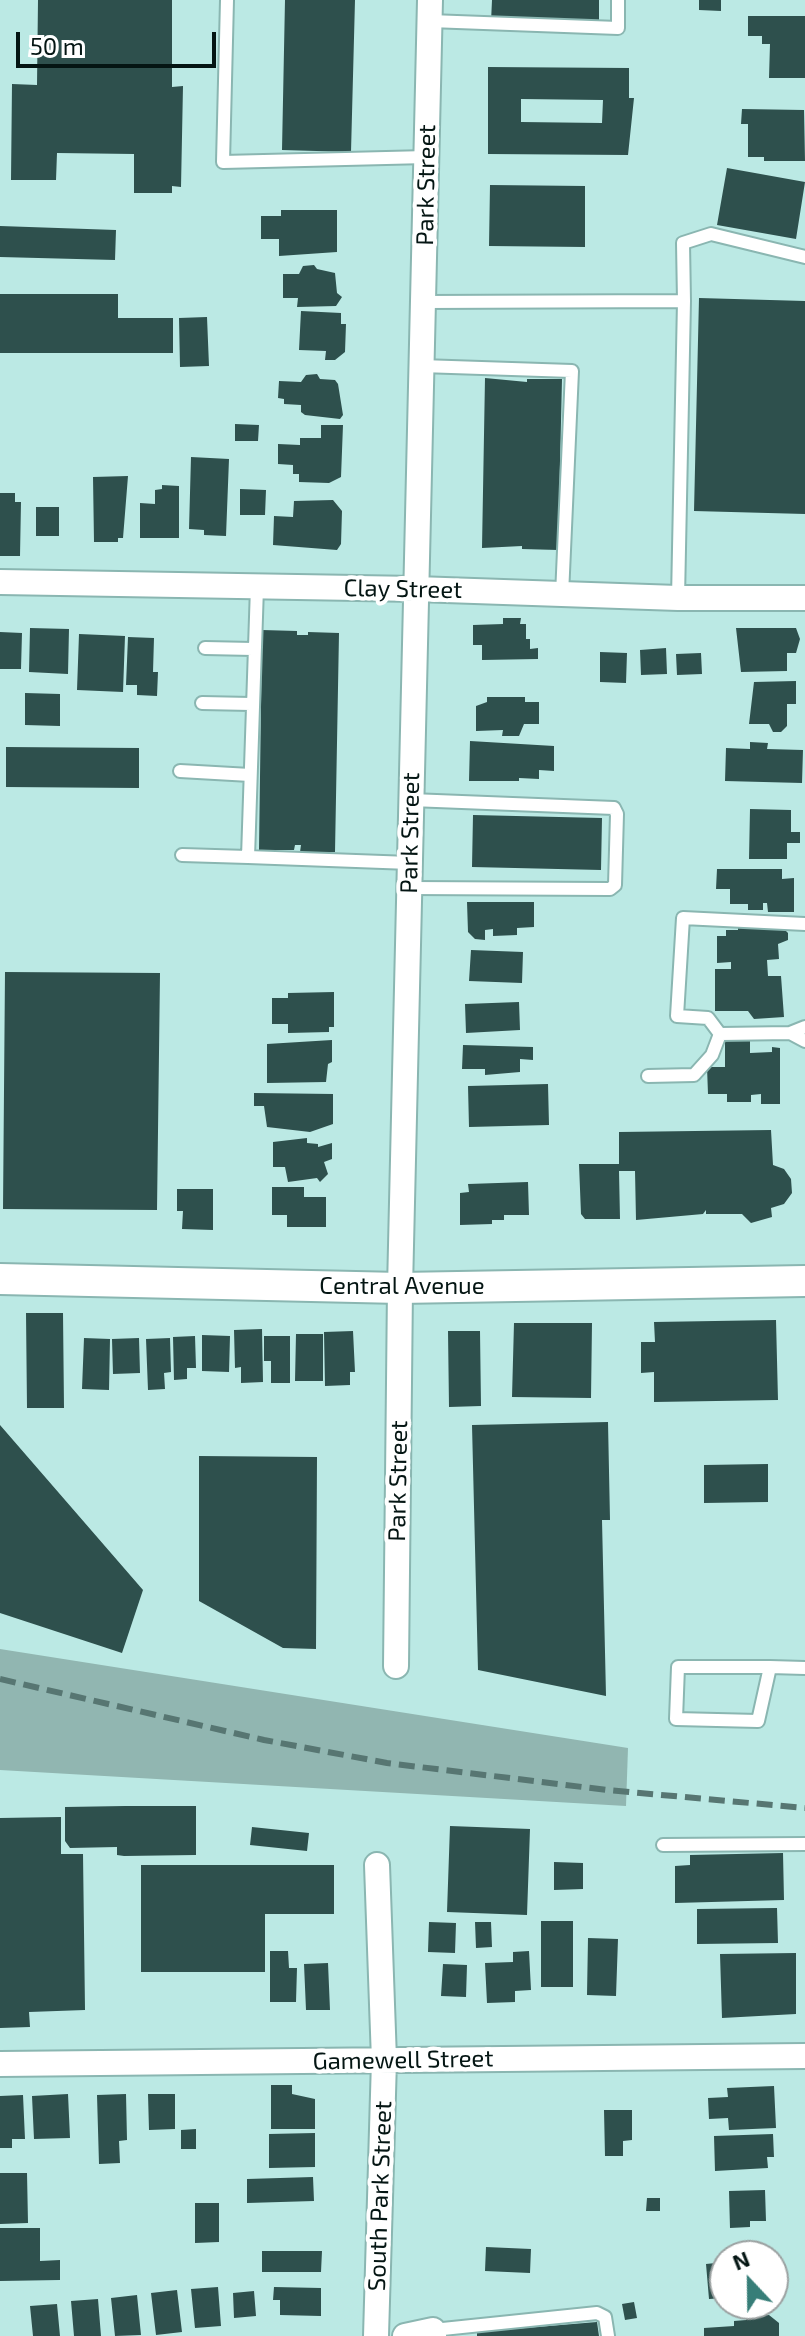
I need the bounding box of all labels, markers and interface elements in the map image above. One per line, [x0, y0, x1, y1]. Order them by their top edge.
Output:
scale bar [20, 16, 220, 66]
text: 50 m [30, 31, 84, 60]
street label: Park Street [411, 124, 441, 246]
street label: Clay Street [343, 574, 463, 604]
street label: Park Street [395, 772, 425, 894]
street label: Central Avenue [319, 1272, 485, 1300]
street label: Park Street [383, 1420, 413, 1542]
street label: Gamewell Street [312, 2044, 494, 2076]
street label: South Park Street [362, 2100, 398, 2292]
north arrow [709, 2240, 789, 2320]
text: N [729, 2245, 753, 2275]

